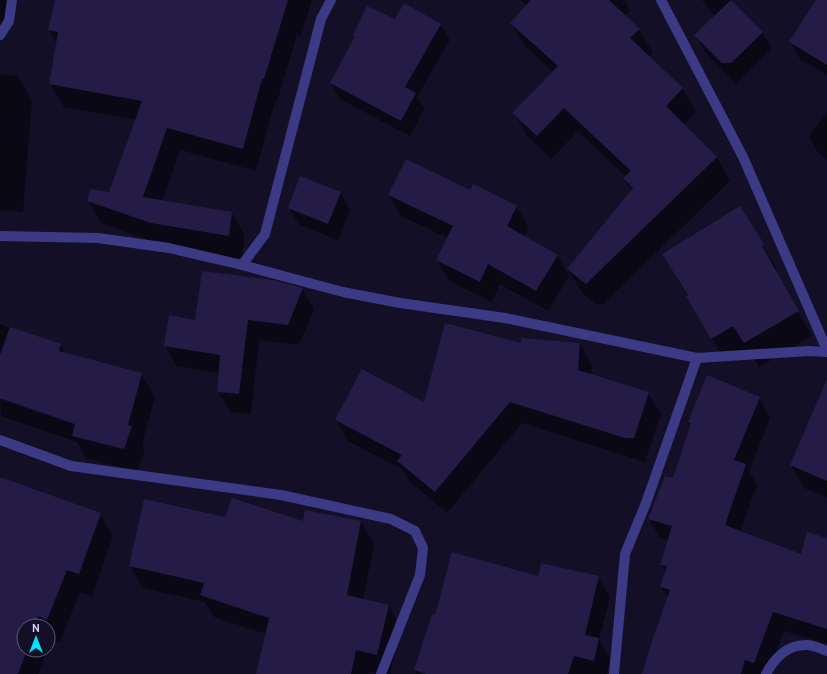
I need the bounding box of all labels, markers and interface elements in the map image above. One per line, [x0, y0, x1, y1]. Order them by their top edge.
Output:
north arrow [16, 618, 56, 658]
text: N [32, 621, 40, 635]

